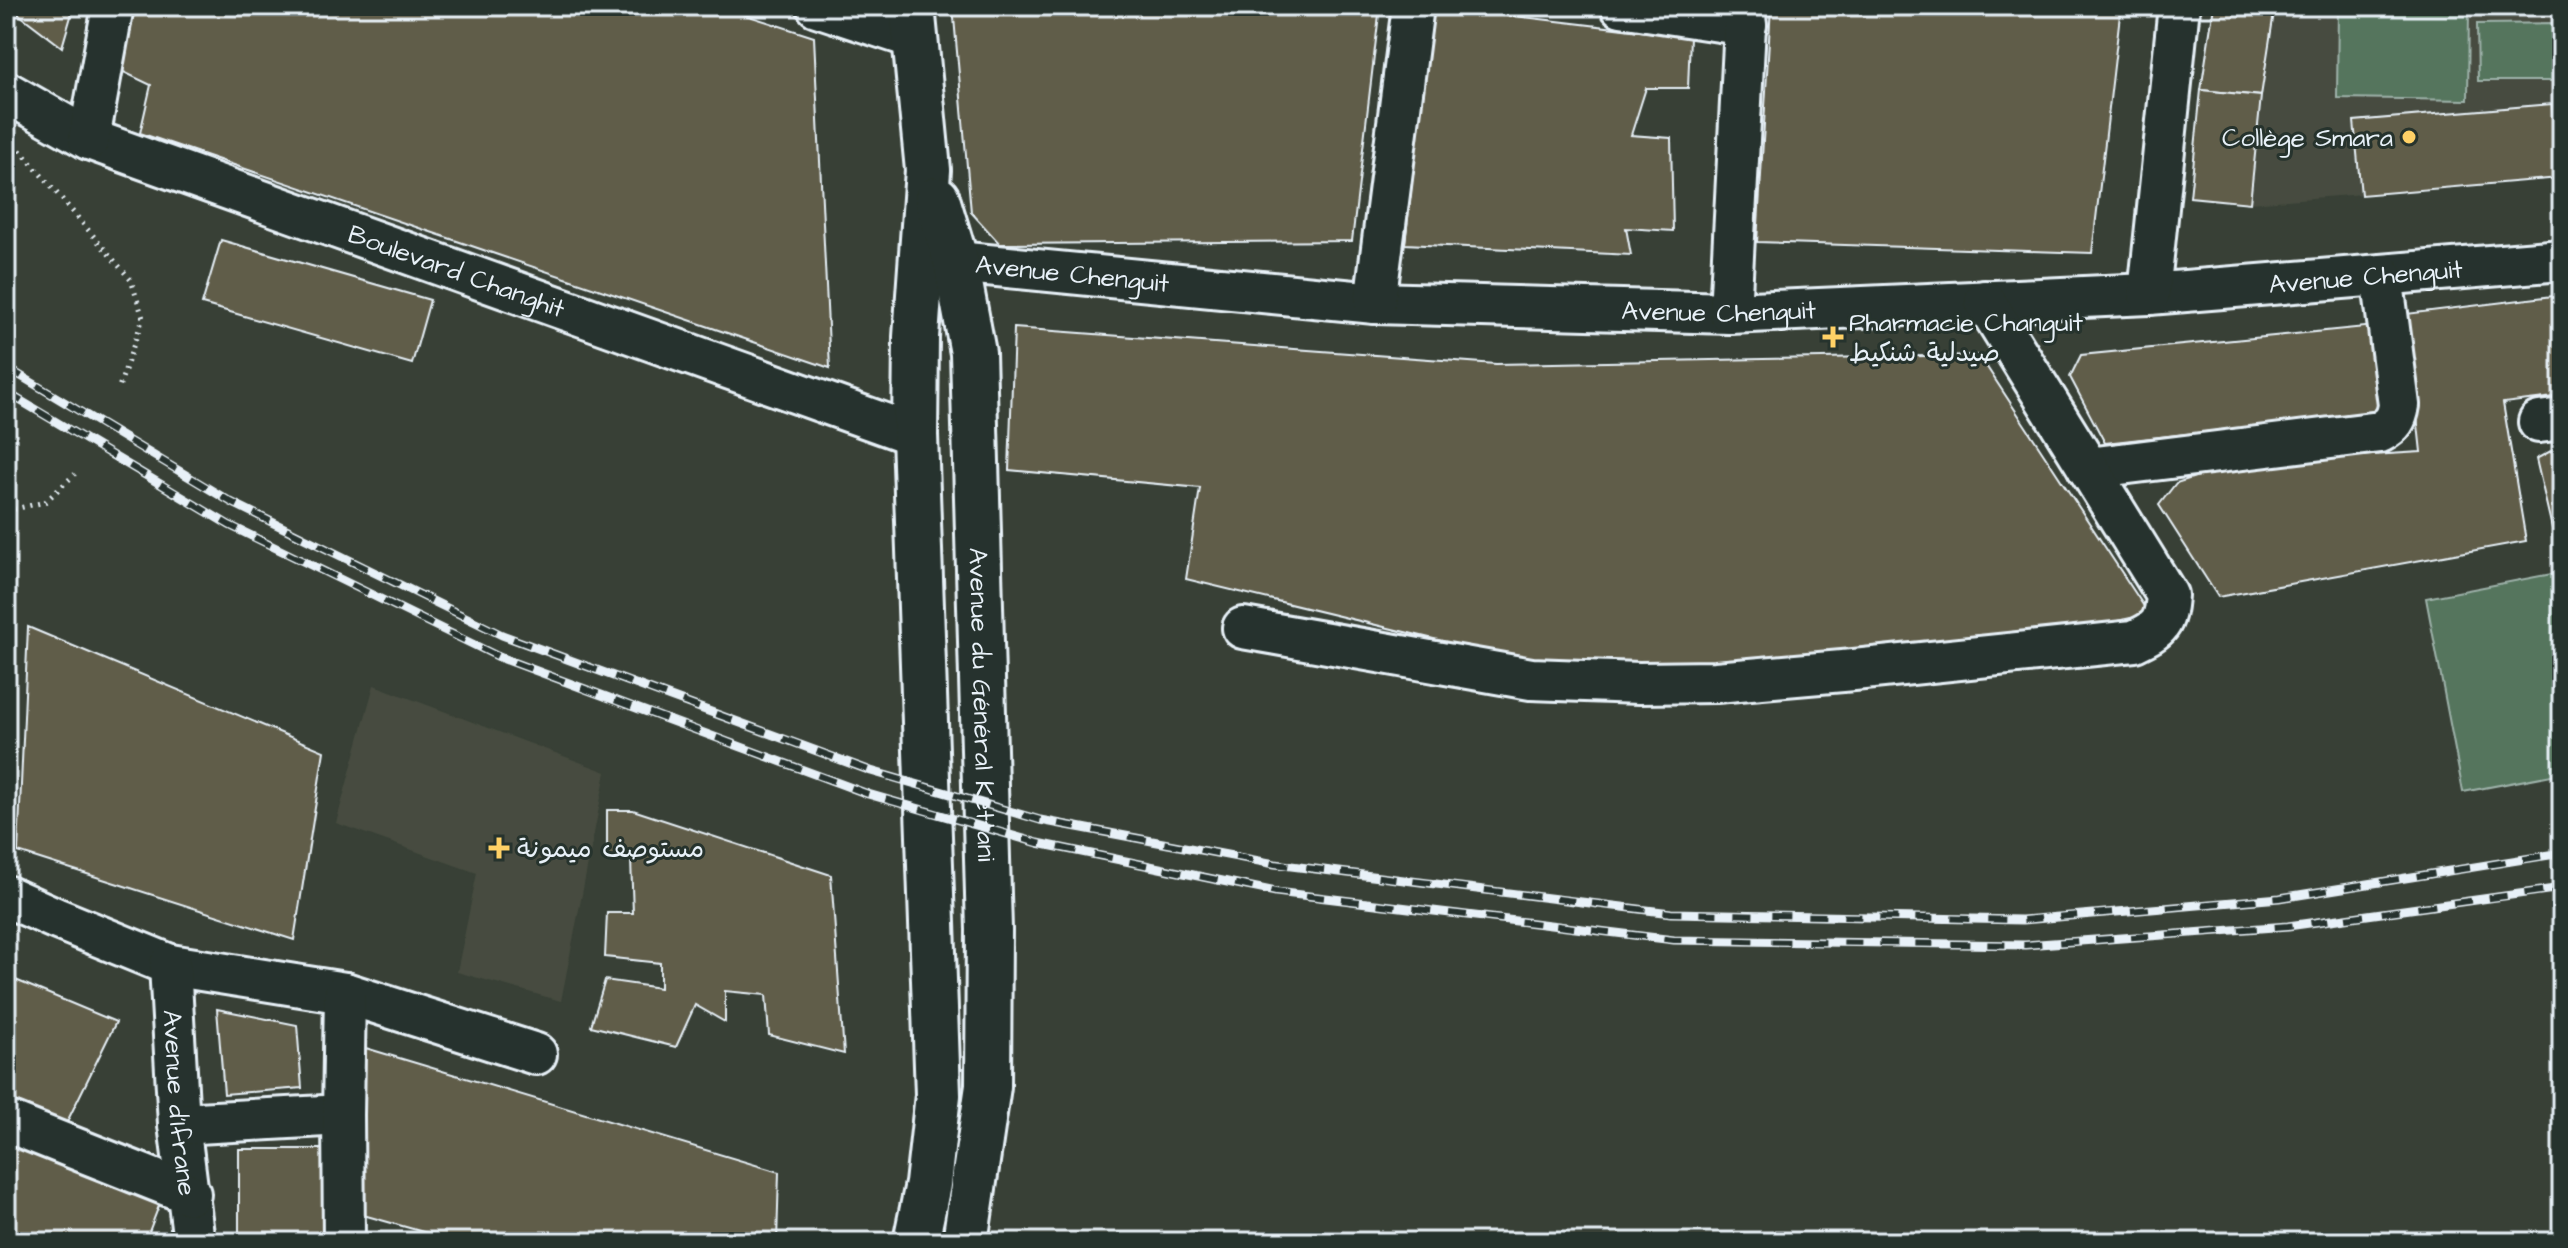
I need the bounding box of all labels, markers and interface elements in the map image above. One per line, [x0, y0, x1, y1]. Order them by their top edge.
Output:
place label: Collège Smara [2222, 120, 2393, 158]
marker: Collège Smara [2400, 128, 2418, 146]
street label: Boulevard Changhit [343, 216, 570, 327]
street label: Avenue Chenguit [974, 247, 1171, 302]
street label: Avenue Chenguit [2267, 251, 2464, 303]
street label: Avenue Chenguit [1621, 292, 1817, 332]
place label: Pharmacie Changuit صيدلية شنكيط [1849, 305, 2083, 371]
marker: Pharmacie Changuit صيدلية شنكيط [1824, 328, 1842, 346]
street label: Avenue du Général Kettani [959, 547, 1004, 862]
place label: مستوصف ميمونة [517, 831, 704, 867]
marker: مستوصف ميمونة [488, 837, 510, 859]
street label: Avenue d'Ifrane [154, 1009, 205, 1198]

